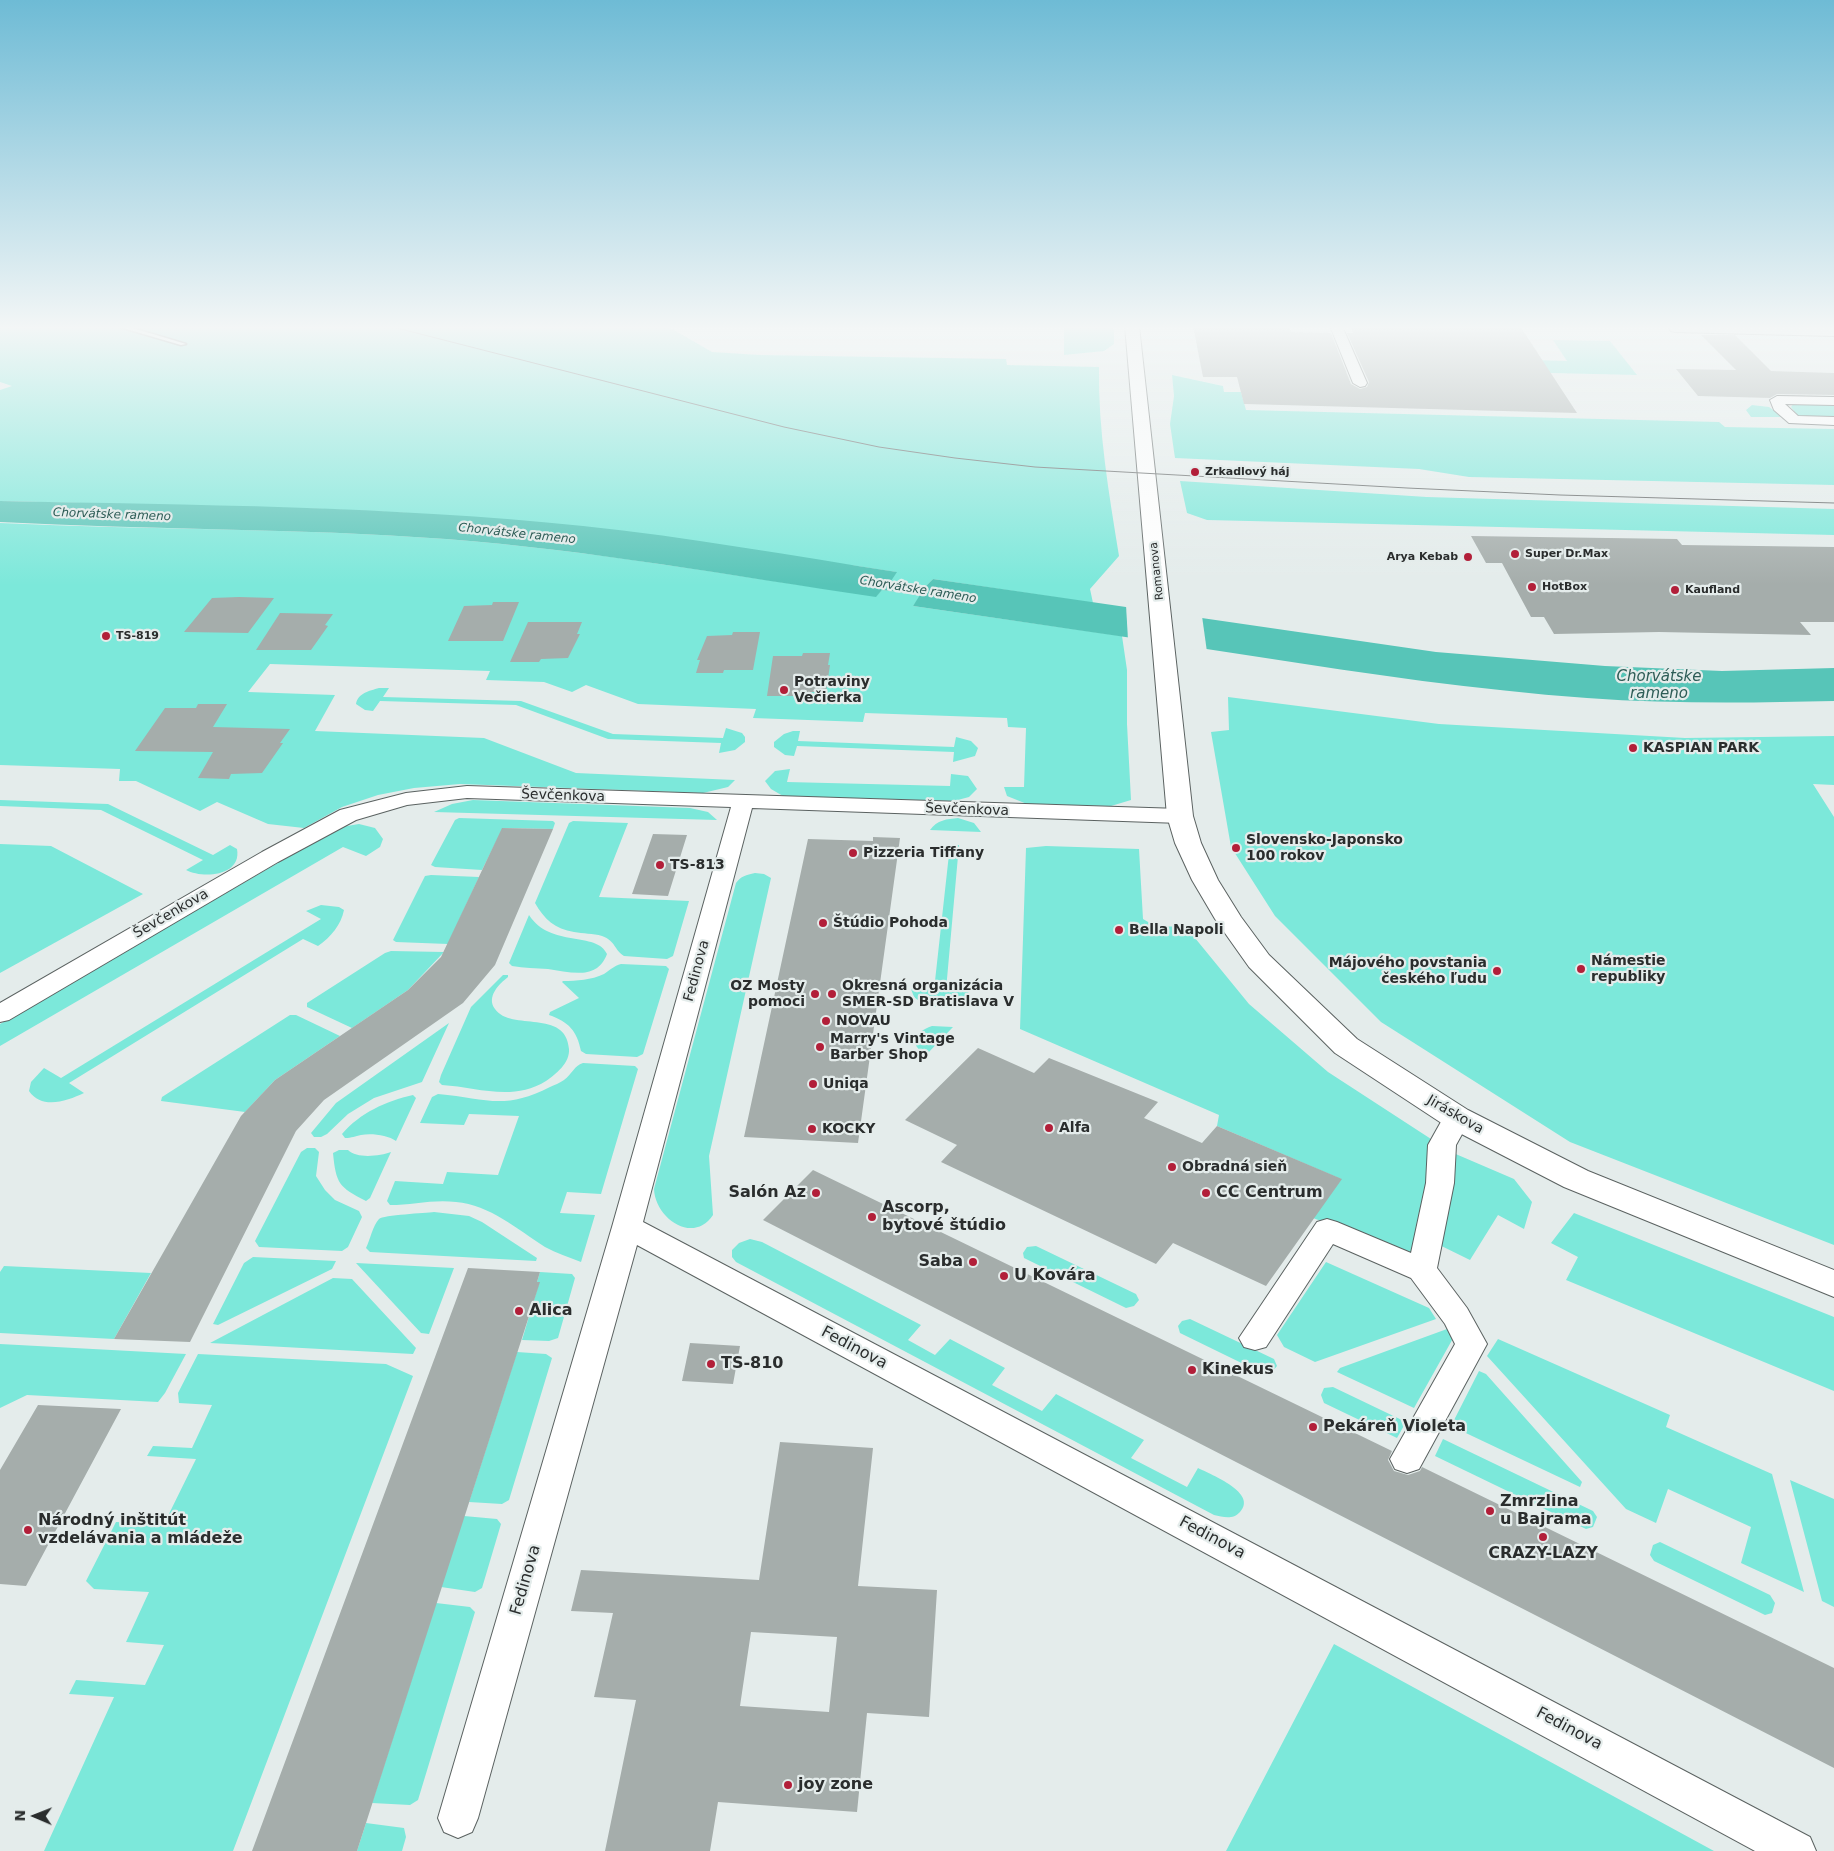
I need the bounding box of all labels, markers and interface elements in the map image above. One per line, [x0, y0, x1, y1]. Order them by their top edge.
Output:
place label: Zrkadlový háj [1205, 465, 1290, 479]
marker: Zrkadlový háj [1189, 466, 1201, 478]
water label: Chorvátske rameno [53, 506, 171, 524]
water label: Chorvátske rameno [458, 521, 576, 547]
street label: Romanova [1147, 541, 1167, 601]
place label: Super Dr.Max [1525, 547, 1608, 561]
marker: Super Dr.Max [1509, 548, 1521, 560]
place label: Arya Kebab [1387, 550, 1458, 564]
marker: Arya Kebab [1462, 551, 1474, 563]
water label: Chorvátske rameno [859, 574, 977, 606]
place label: HotBox [1542, 580, 1587, 594]
marker: HotBox [1526, 581, 1538, 593]
place label: Kaufland [1685, 583, 1740, 597]
marker: Kaufland [1669, 584, 1681, 596]
place label: TS-819 [116, 629, 159, 643]
marker: TS-819 [100, 630, 112, 642]
water label: Chorvátske rameno [1616, 668, 1702, 703]
place label: Potraviny Večierka [794, 674, 870, 706]
marker: Potraviny Večierka [778, 684, 790, 696]
place label: KASPIAN PARK [1643, 740, 1759, 756]
marker: KASPIAN PARK [1627, 742, 1639, 754]
street label: Ševčenkova [521, 786, 605, 806]
street label: Ševčenkova [925, 800, 1009, 820]
place label: Slovensko-Japonsko 100 rokov [1246, 832, 1403, 864]
marker: Slovensko-Japonsko 100 rokov [1230, 842, 1242, 854]
place label: Pizzeria Tiffany [863, 845, 984, 861]
marker: Pizzeria Tiffany [847, 847, 859, 859]
place label: TS-813 [670, 857, 725, 873]
marker: TS-813 [654, 859, 666, 871]
street label: Ševčenkova [130, 886, 212, 942]
place label: Štúdio Pohoda [833, 915, 948, 931]
marker: Štúdio Pohoda [817, 917, 829, 929]
place label: Bella Napoli [1129, 922, 1223, 938]
marker: Bella Napoli [1113, 924, 1125, 936]
street label: Fedinova [681, 938, 713, 1004]
place label: Námestie republiky [1591, 953, 1666, 986]
place label: Májového povstania českého ľudu [1329, 955, 1487, 988]
marker: Námestie republiky [1575, 963, 1587, 975]
marker: Májového povstania českého ľudu [1491, 965, 1503, 977]
place label: OZ Mosty pomoci [730, 978, 805, 1010]
place label: Okresná organizácia SMER-SD Bratislava V [842, 978, 1014, 1010]
marker: OZ Mosty pomoci [809, 988, 821, 1000]
marker: Okresná organizácia SMER-SD Bratislava V [826, 988, 838, 1000]
place label: NOVAU [836, 1013, 891, 1029]
marker: NOVAU [820, 1015, 832, 1027]
place label: Marry's Vintage Barber Shop [830, 1031, 955, 1064]
marker: Marry's Vintage Barber Shop [814, 1041, 826, 1053]
place label: Uniqa [823, 1076, 869, 1092]
marker: Uniqa [807, 1078, 819, 1090]
street label: Jiráskova [1424, 1092, 1486, 1138]
place label: Alfa [1059, 1120, 1090, 1136]
place label: KOCKY [822, 1121, 875, 1137]
marker: Alfa [1043, 1122, 1055, 1134]
marker: KOCKY [806, 1123, 818, 1135]
place label: Obradná sieň [1182, 1159, 1287, 1175]
marker: Obradná sieň [1166, 1161, 1178, 1173]
place label: Salón Az [729, 1183, 806, 1203]
place label: CC Centrum [1216, 1183, 1323, 1203]
marker: Salón Az [810, 1187, 822, 1199]
marker: CC Centrum [1200, 1187, 1212, 1199]
place label: Ascorp, bytové štúdio [882, 1198, 1006, 1236]
marker: Ascorp, bytové štúdio [866, 1211, 878, 1223]
place label: Saba [918, 1252, 963, 1272]
marker: Saba [967, 1256, 979, 1268]
place label: U Kovára [1014, 1266, 1096, 1286]
marker: U Kovára [998, 1270, 1010, 1282]
place label: Alica [529, 1301, 573, 1321]
marker: Alica [513, 1305, 525, 1317]
street label: Fedinova [818, 1323, 890, 1373]
place label: TS-810 [721, 1354, 783, 1374]
marker: TS-810 [705, 1358, 717, 1370]
place label: Kinekus [1202, 1360, 1274, 1380]
marker: Kinekus [1186, 1364, 1198, 1376]
place label: Pekáreň Violeta [1323, 1417, 1466, 1437]
marker: Pekáreň Violeta [1307, 1421, 1319, 1433]
place label: Zmrzlina u Bajrama [1500, 1492, 1592, 1530]
marker: Zmrzlina u Bajrama [1484, 1505, 1496, 1517]
place label: Národný inštitút vzdelávania a mládeže [38, 1511, 243, 1549]
street label: Fedinova [1176, 1513, 1248, 1563]
marker: Národný inštitút vzdelávania a mládeže [22, 1524, 34, 1536]
marker: CRAZY-LAZY [1537, 1531, 1549, 1543]
street label: Fedinova [507, 1543, 545, 1617]
place label: CRAZY-LAZY [1488, 1544, 1598, 1564]
street label: Fedinova [1533, 1704, 1605, 1754]
place label: joy zone [798, 1775, 873, 1795]
marker: joy zone [782, 1779, 794, 1791]
north arrow [10, 1791, 60, 1841]
text: N [12, 1810, 28, 1822]

